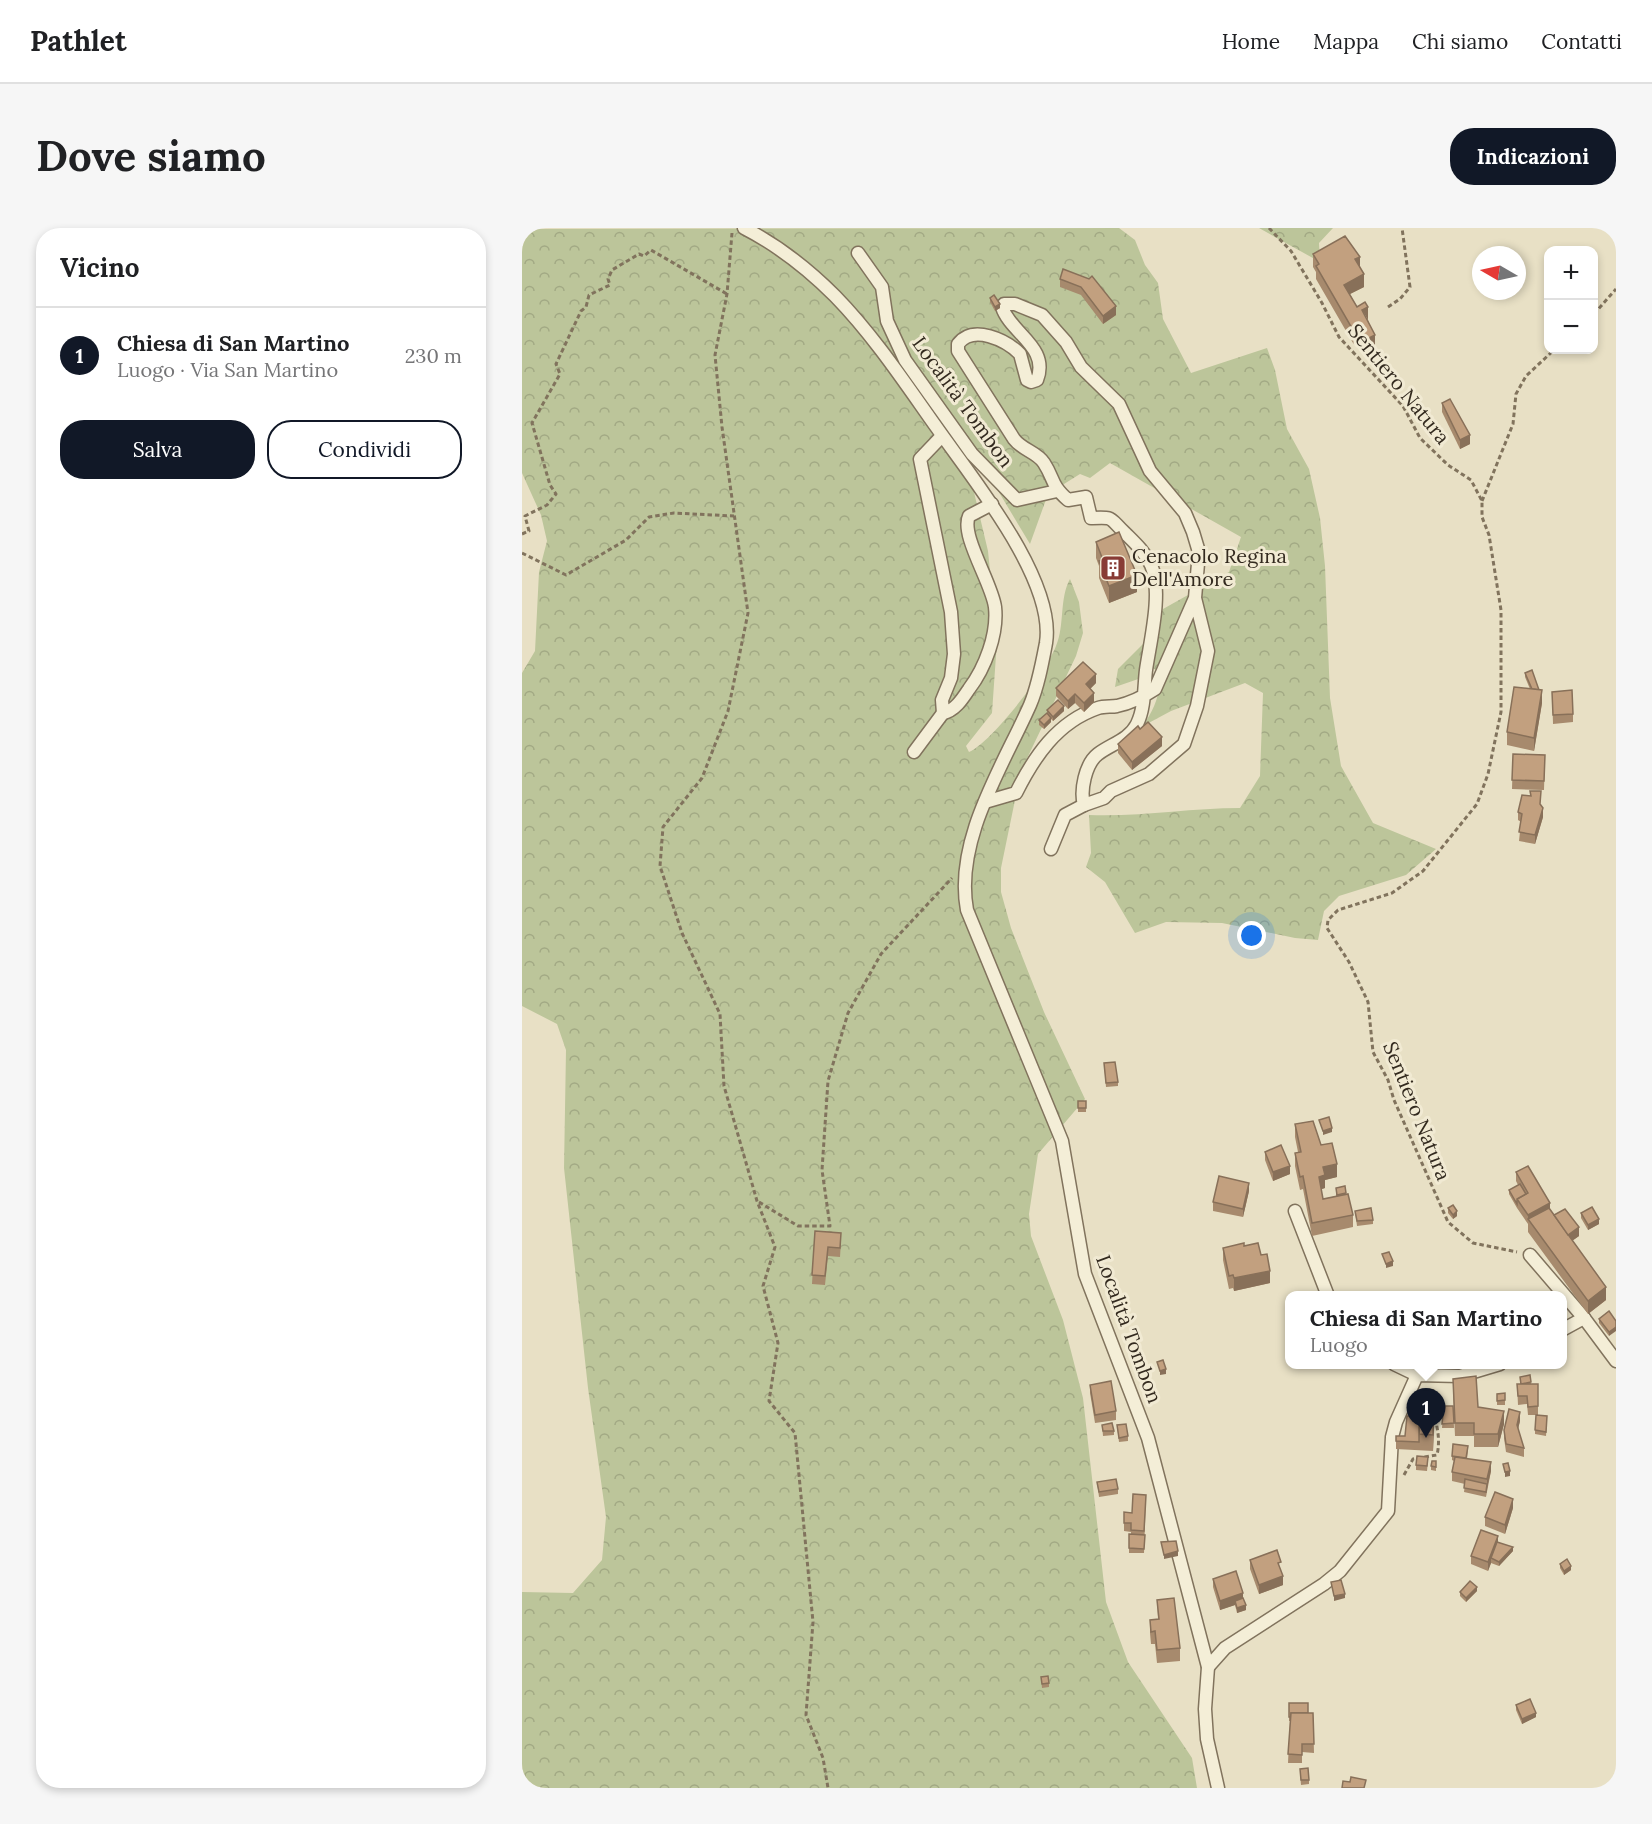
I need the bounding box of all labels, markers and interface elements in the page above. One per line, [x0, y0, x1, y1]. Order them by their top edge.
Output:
text: Pathlet [30, 23, 127, 59]
text: Home [1222, 28, 1280, 55]
text: Mappa [1313, 28, 1379, 55]
text: Chi siamo [1412, 28, 1508, 55]
text: Contatti [1541, 28, 1622, 55]
button: Indicazioni [1450, 128, 1616, 185]
text: Dove siamo [36, 129, 266, 183]
north arrow [1472, 246, 1526, 300]
map controls [1544, 246, 1598, 354]
button: + [1544, 246, 1598, 300]
text: Vicino [60, 251, 140, 284]
button: − [1544, 300, 1598, 354]
street label: Sentiero Natura [1343, 318, 1456, 449]
text: Chiesa di San Martino [117, 329, 349, 357]
street label: Località Tombon [908, 331, 1019, 472]
text: 1 [75, 343, 84, 368]
text: 230 m [405, 343, 462, 368]
text: Luogo · Via San Martino [117, 357, 338, 382]
button: Salva [60, 420, 255, 479]
button: Condividi [267, 420, 462, 479]
place label: Cenacolo Regina Dell'Amore [1132, 543, 1287, 591]
building icon: Cenacolo Regina Dell'Amore [1098, 553, 1128, 583]
your location [1237, 921, 1266, 950]
street label: Sentiero Natura [1378, 1038, 1457, 1184]
street label: Località Tombon [1091, 1251, 1168, 1406]
popup [1285, 1291, 1567, 1369]
text: Chiesa di San Martino [1310, 1304, 1542, 1332]
text: Luogo [1310, 1332, 1368, 1357]
pin: 1 [1406, 1388, 1446, 1438]

